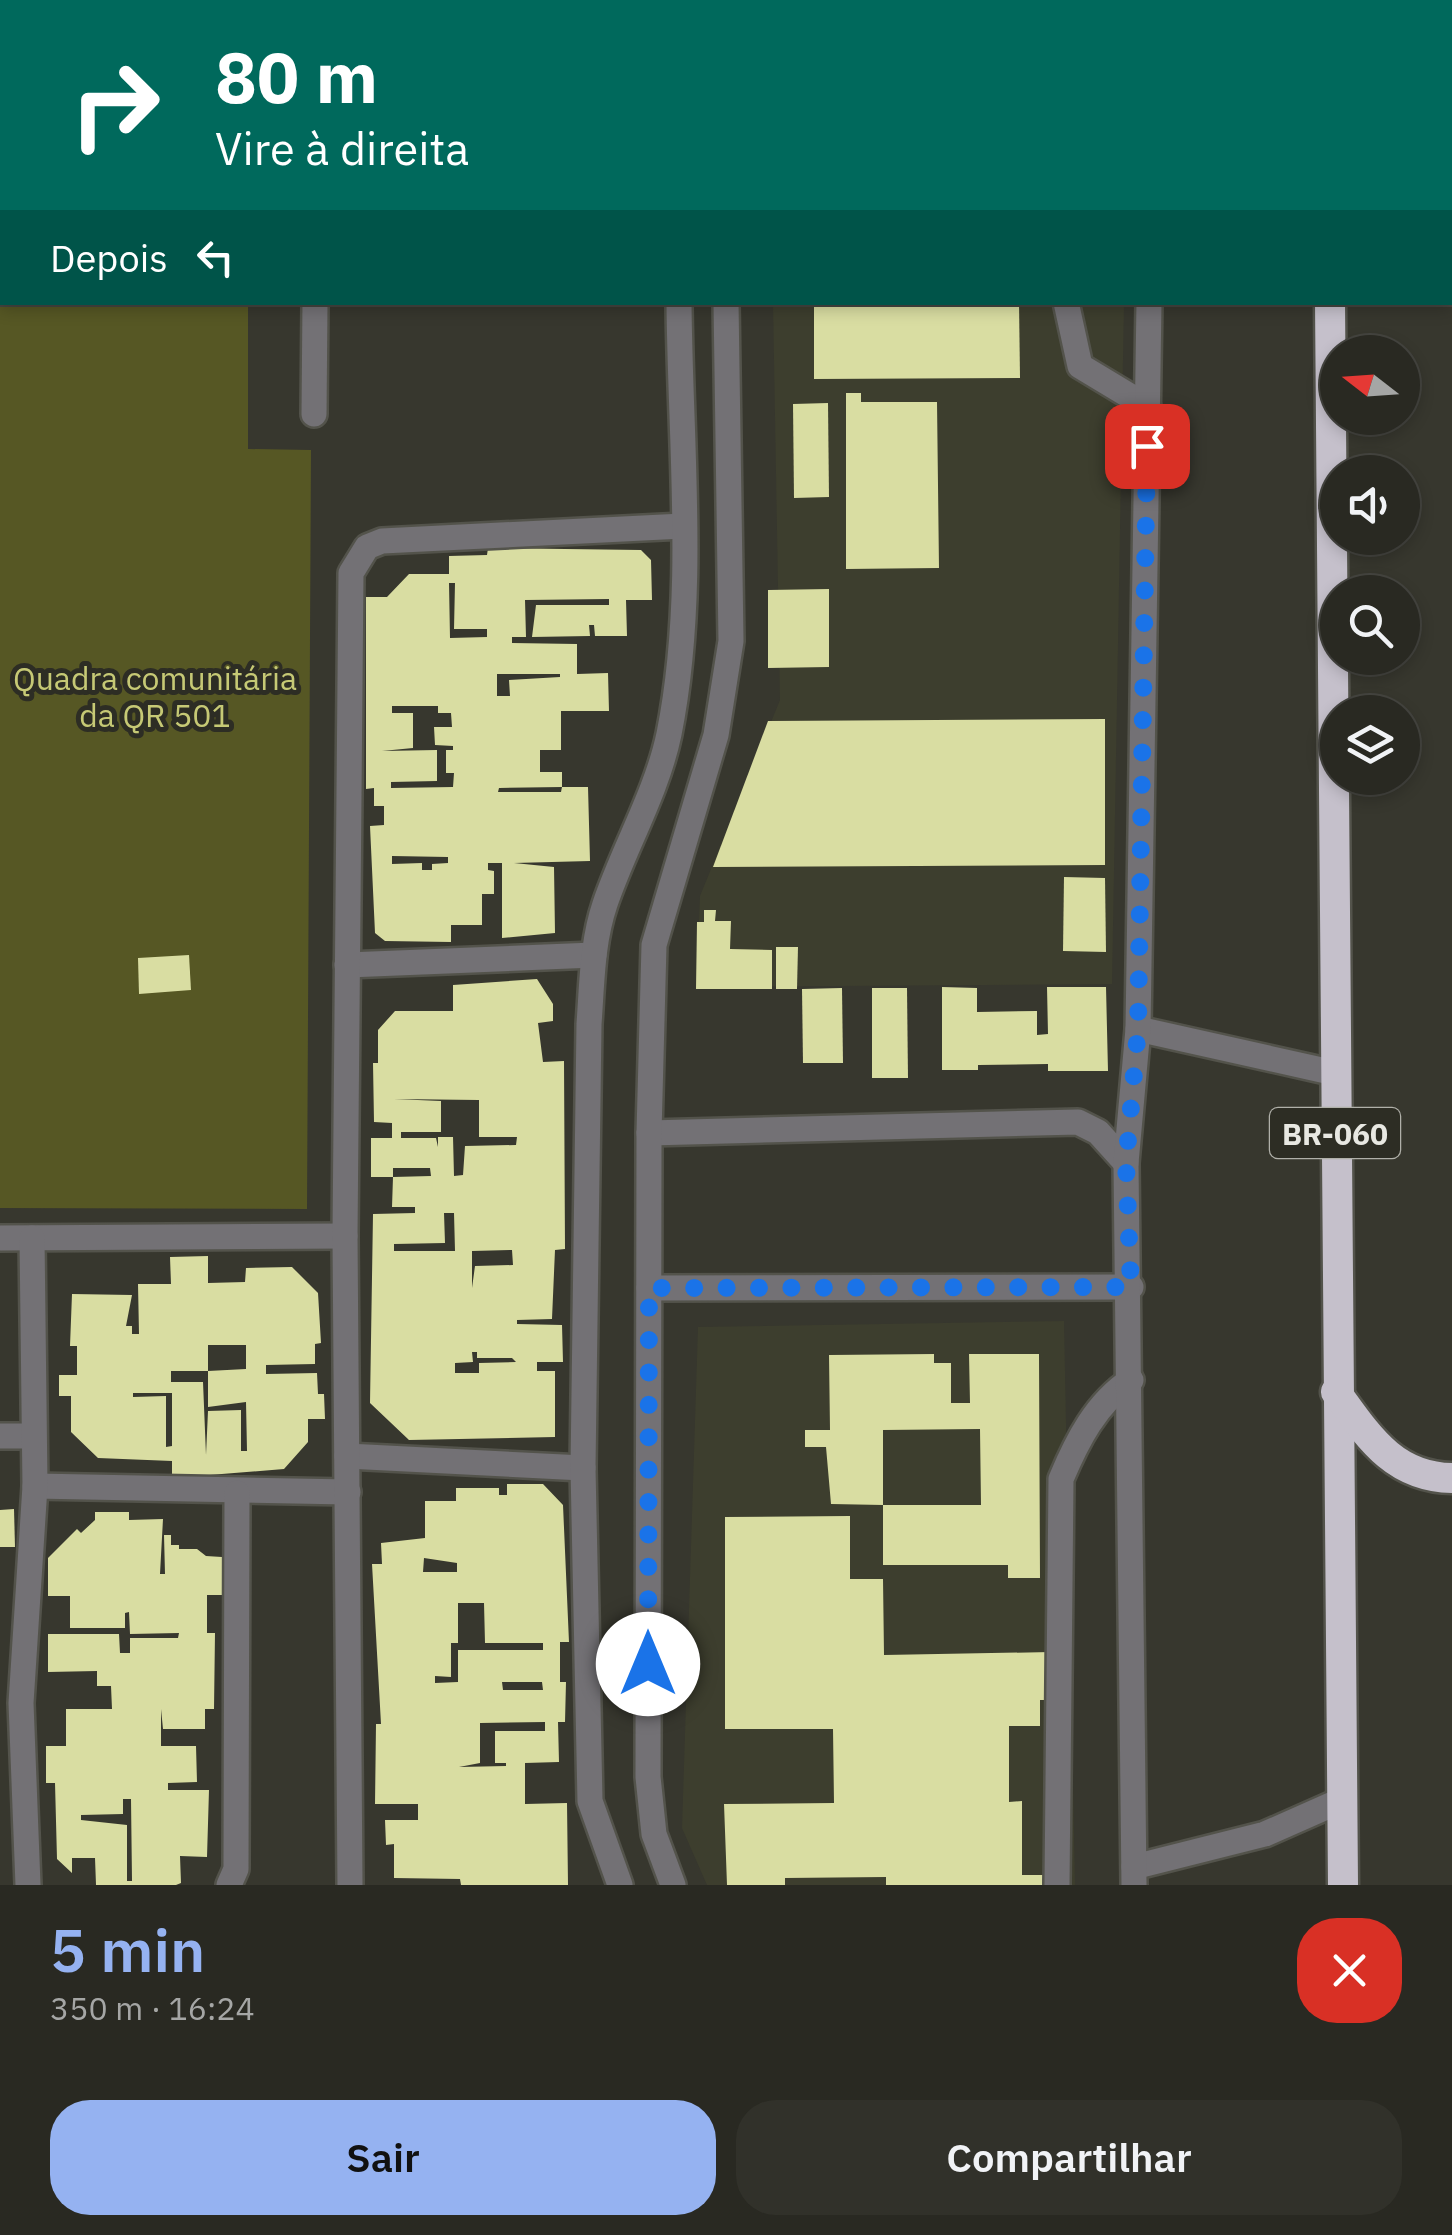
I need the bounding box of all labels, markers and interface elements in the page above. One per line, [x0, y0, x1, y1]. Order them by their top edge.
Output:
text: 80 m [215, 31, 378, 122]
icon: right [50, 40, 180, 170]
text: Vire à direita [215, 119, 469, 177]
icon: left [188, 230, 243, 285]
text: Depois [50, 233, 168, 282]
north arrow [1320, 335, 1420, 435]
map controls [1320, 335, 1420, 795]
pin [1105, 404, 1190, 489]
icon: arrive [1120, 419, 1175, 474]
button: sound [1320, 455, 1420, 555]
button: search [1320, 575, 1420, 675]
park label: Quadra comunitária da QR 501 [13, 657, 297, 736]
button: layers [1320, 695, 1420, 795]
road number: BR-060 [1270, 1108, 1400, 1158]
position arrow [596, 1612, 700, 1716]
text: 5 min [50, 1910, 205, 1989]
button: close [1297, 1918, 1402, 2023]
text: 350 m · 16:24 [50, 1987, 255, 2029]
button: Sair [50, 2100, 716, 2215]
button: Compartilhar [736, 2100, 1402, 2215]

